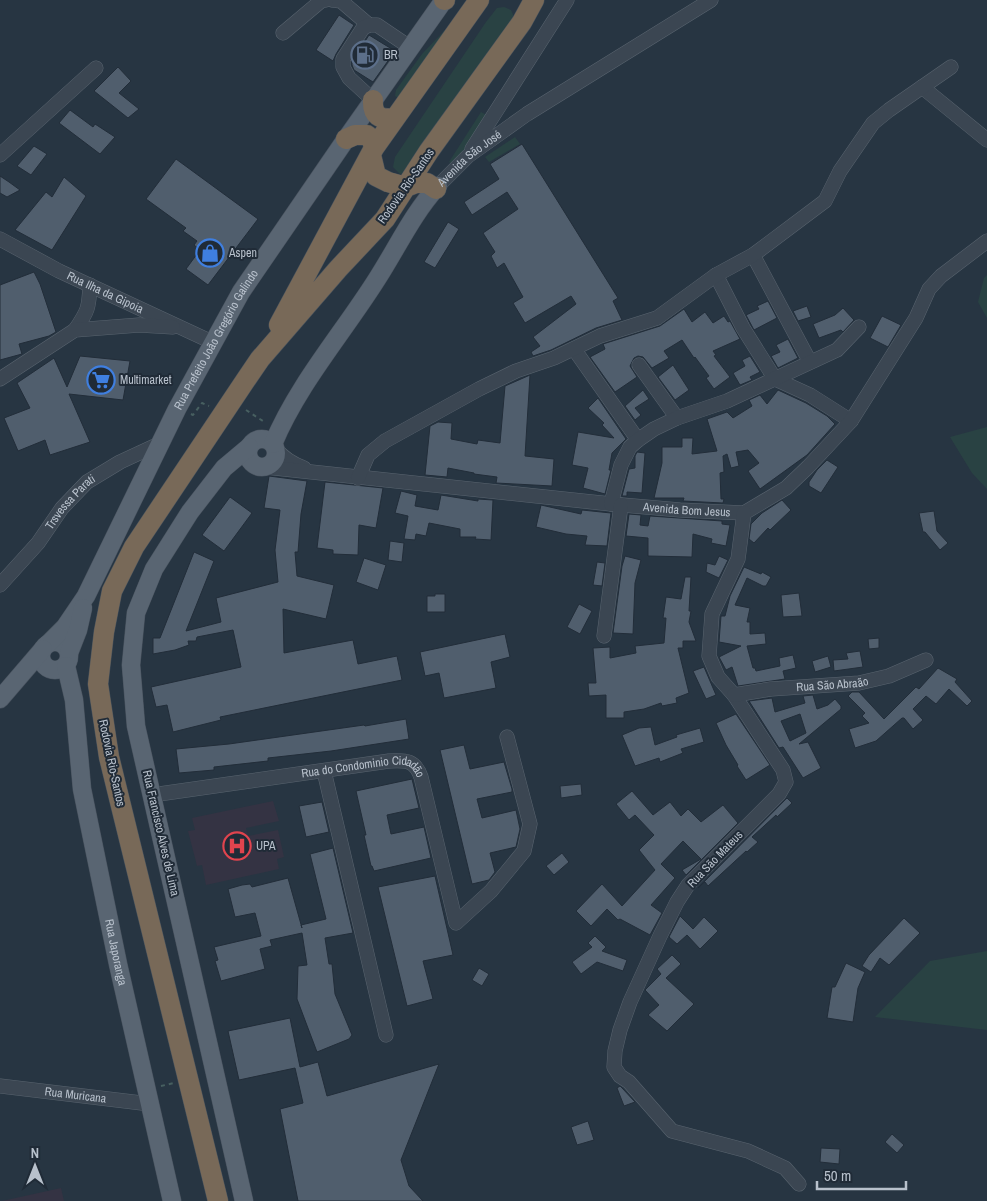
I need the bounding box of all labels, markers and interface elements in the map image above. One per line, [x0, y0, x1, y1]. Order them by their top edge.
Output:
fuel station icon: BR [350, 40, 380, 70]
place label: BR [384, 47, 398, 63]
street label: Avenida São José [433, 127, 505, 191]
street label: Rodovia Rio-Santos [374, 145, 438, 227]
shop icon: Aspen [195, 238, 225, 268]
place label: Aspen [228, 245, 257, 261]
street label: Rua Prefeito João Gregório Galindo [170, 267, 262, 413]
street label: Rua Ilha da Gipoia [64, 268, 147, 317]
supermarket icon: Multimarket [86, 365, 116, 395]
place label: Multimarket [120, 372, 172, 388]
street label: Trsvessa Parati [42, 471, 98, 533]
street label: Avenida Bom Jesus [641, 499, 731, 520]
street label: Rua São Abraão [796, 673, 870, 695]
street label: Rodovia Rio-Santos [95, 718, 129, 808]
street label: Rua do Condominio Cidadão [300, 753, 428, 781]
street label: Rua Francisco Alves de Lima [139, 769, 183, 898]
street label: Rua São Mateus [684, 827, 746, 891]
hospital icon: UPA [222, 831, 252, 861]
place label: UPA [256, 838, 276, 854]
street label: Rua Japoranga [101, 918, 131, 987]
street label: Rua Muricana [44, 1083, 108, 1107]
north arrow [10, 1141, 60, 1191]
text: N [31, 1144, 39, 1162]
scale bar [817, 1158, 906, 1190]
text: 50 m [824, 1165, 851, 1186]

